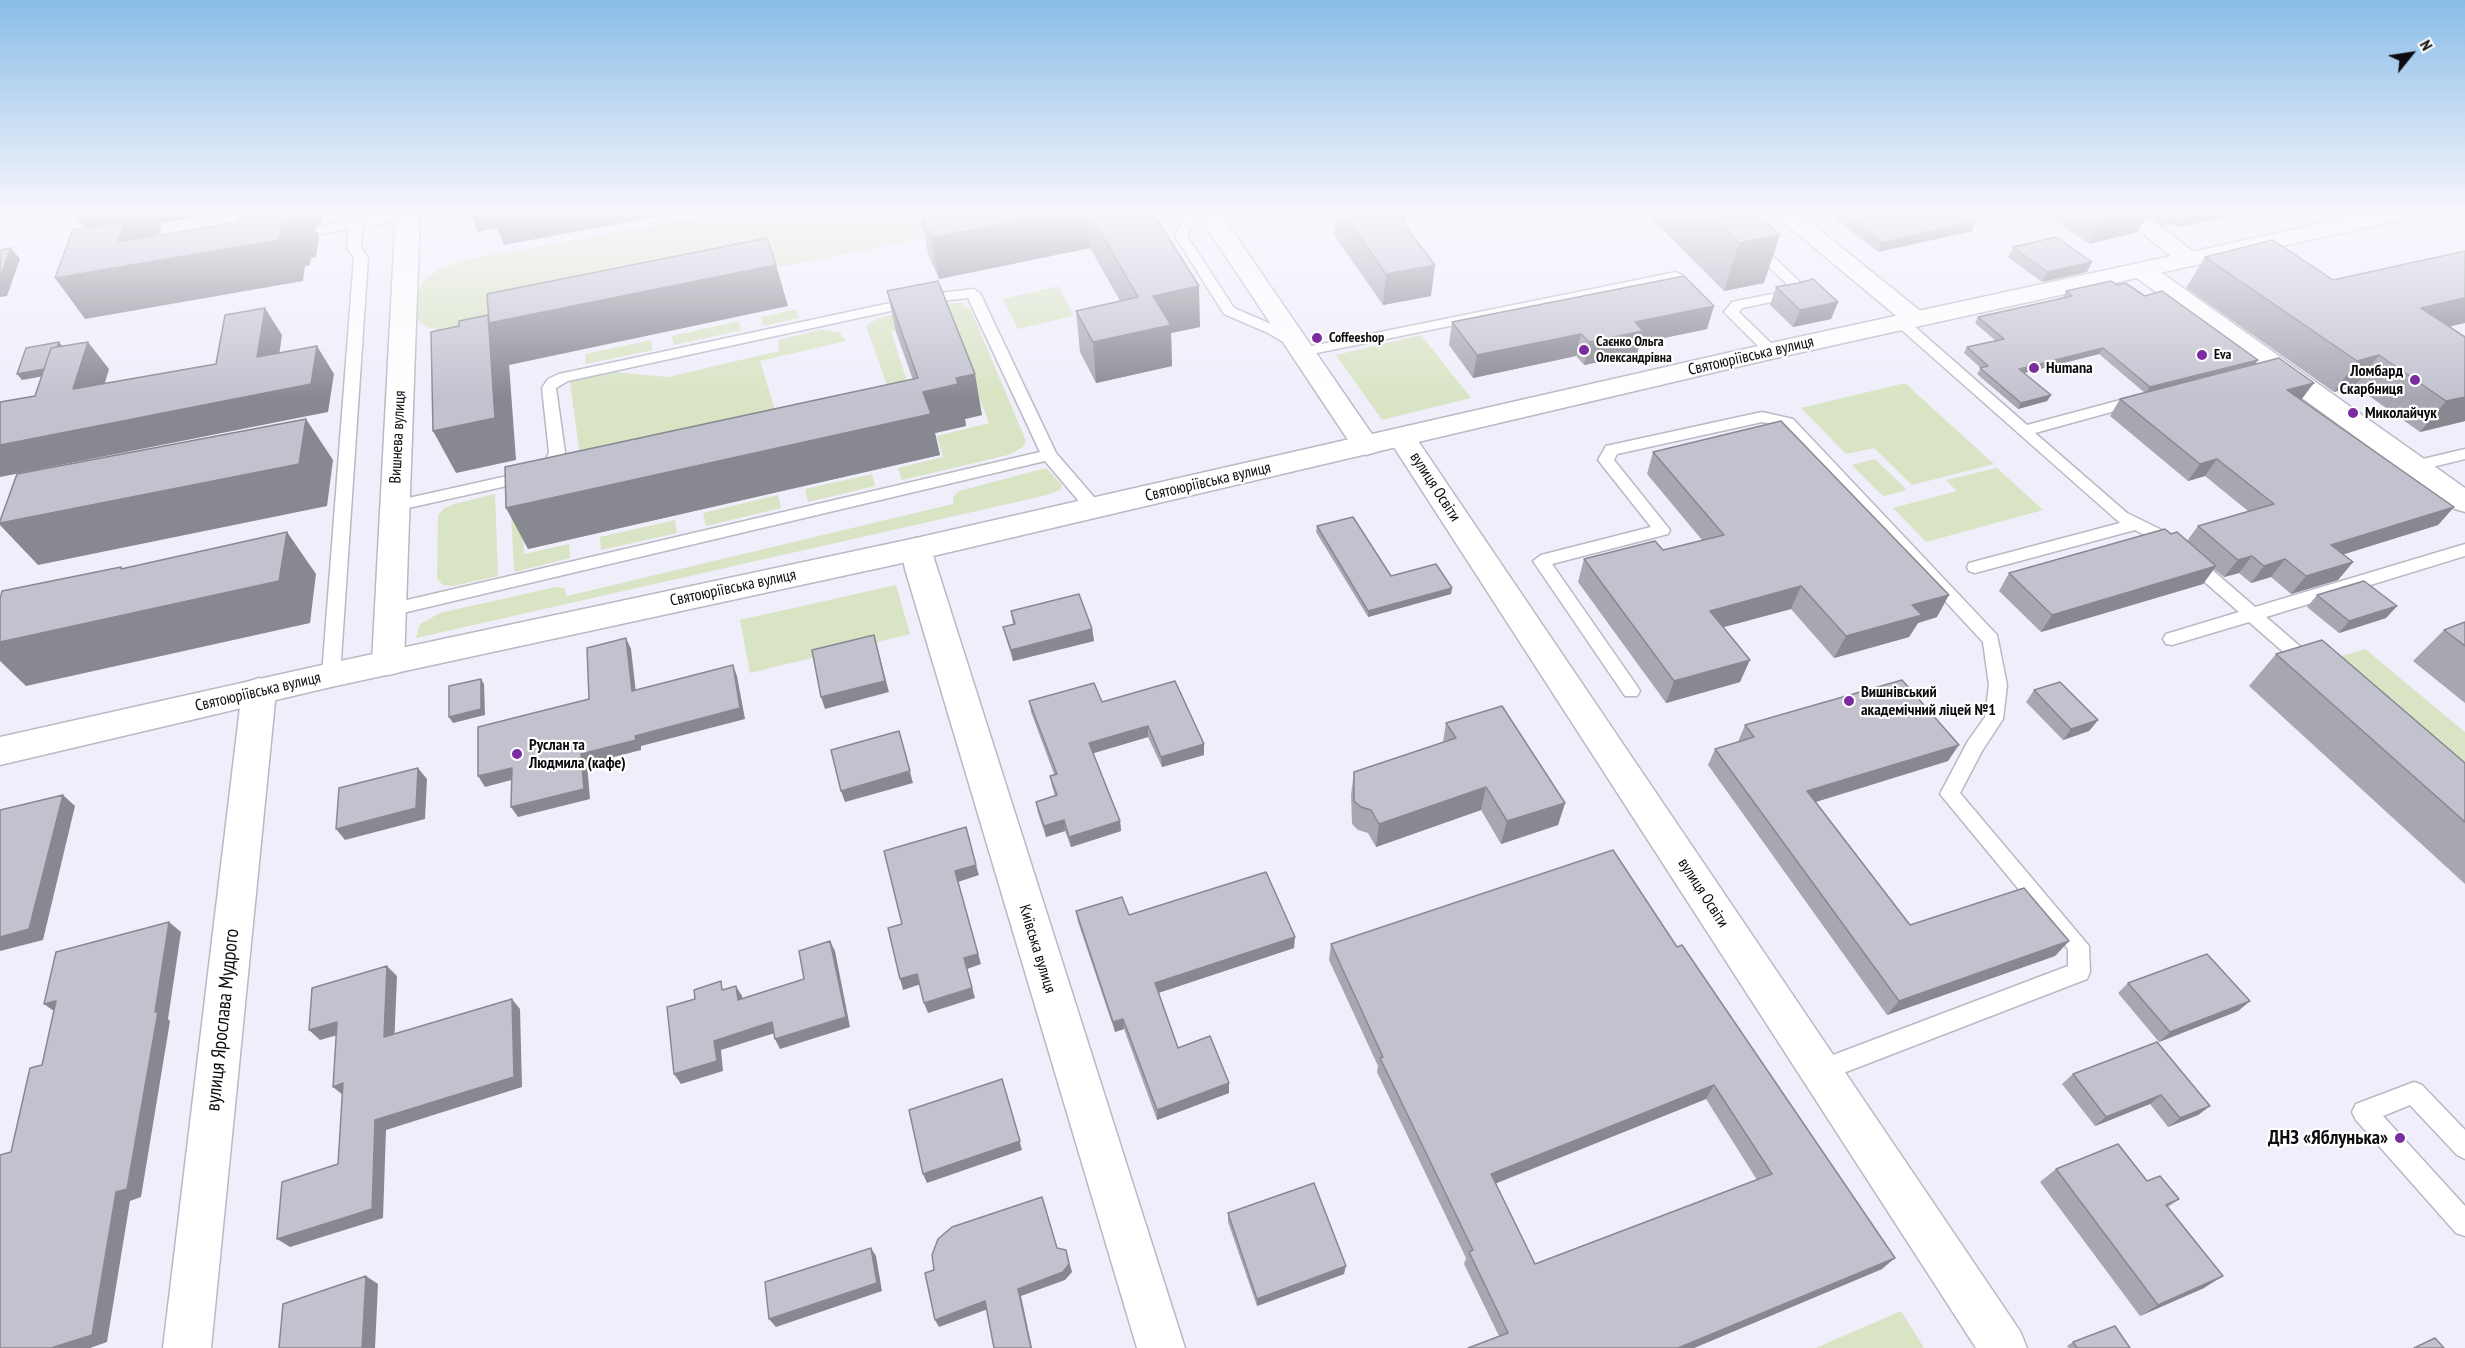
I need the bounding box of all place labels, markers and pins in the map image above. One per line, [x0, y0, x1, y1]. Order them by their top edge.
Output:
place label: Coffeeshop [1329, 330, 1384, 346]
marker: Coffeeshop [1310, 331, 1324, 345]
place label: Саєнко Ольга Олександрівна [1596, 334, 1672, 366]
marker: Саєнко Ольга Олександрівна [1577, 343, 1591, 357]
place label: Eva [2214, 347, 2231, 363]
marker: Eva [2195, 348, 2209, 362]
place label: Humana [2046, 358, 2093, 378]
marker: Humana [2027, 361, 2041, 375]
place label: Ломбард Скарбниця [2340, 361, 2403, 399]
marker: Ломбард Скарбниця [2408, 373, 2422, 387]
place label: Миколайчук [2365, 403, 2437, 423]
marker: Миколайчук [2346, 406, 2360, 420]
place label: Вишнівський академічний ліцей №1 [1861, 682, 1996, 720]
marker: Вишнівський академічний ліцей №1 [1842, 694, 1856, 708]
place label: Руслан та Людмила (кафе) [529, 735, 626, 773]
marker: Руслан та Людмила (кафе) [510, 747, 524, 761]
place label: ДНЗ «Яблунька» [2268, 1126, 2388, 1150]
marker: ДНЗ «Яблунька» [2393, 1131, 2407, 1145]

